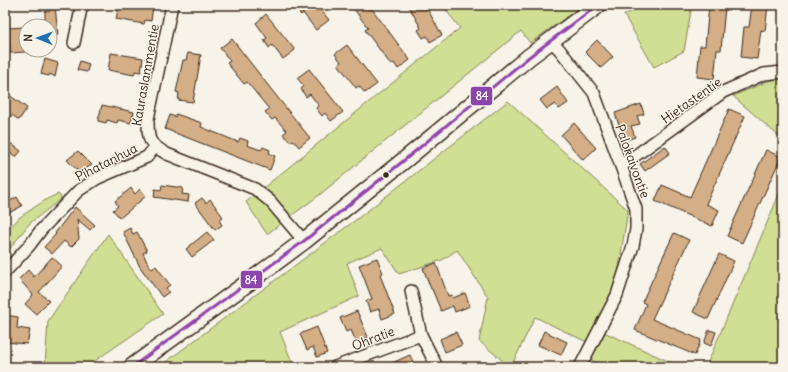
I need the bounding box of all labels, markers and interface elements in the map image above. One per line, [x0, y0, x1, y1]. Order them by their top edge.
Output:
north arrow [18, 18, 58, 58]
street label: Kauraslammentie [128, 23, 163, 127]
text: N [21, 34, 35, 42]
street label: Hietastentie [658, 73, 725, 127]
line badge: 84 [470, 86, 493, 106]
text: 84 [476, 89, 489, 103]
street label: Palokaivontie [611, 122, 654, 200]
street label: Pihatanhua [72, 140, 140, 185]
unlabelled marker [381, 170, 391, 180]
line badge: 84 [240, 270, 263, 289]
text: 84 [245, 273, 258, 287]
street label: Ohratie [349, 323, 397, 354]

